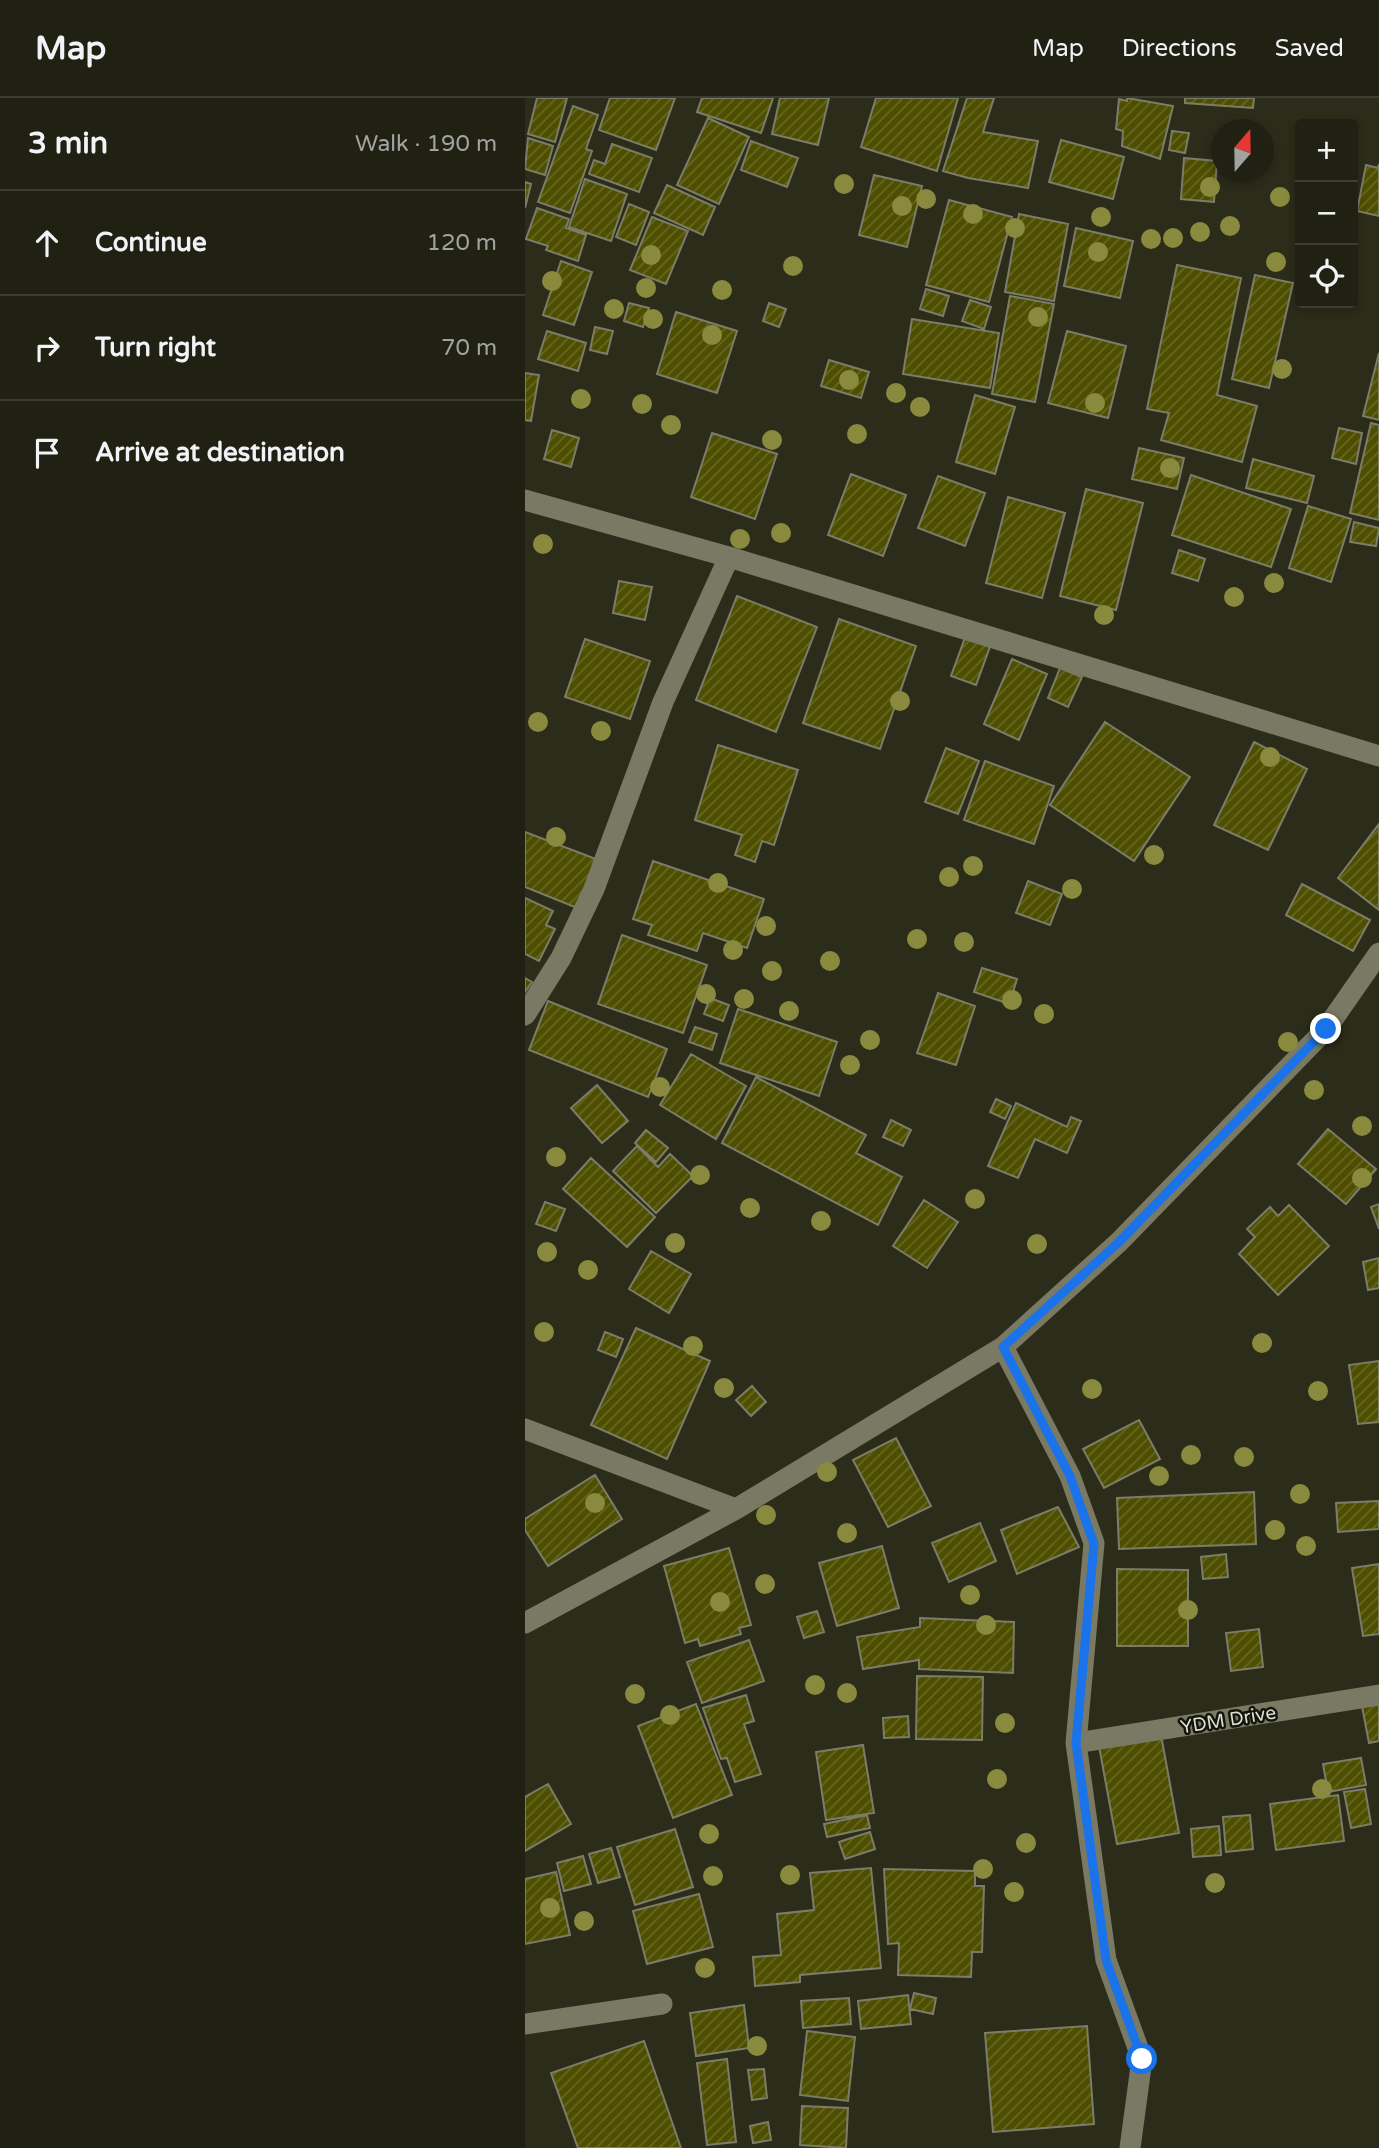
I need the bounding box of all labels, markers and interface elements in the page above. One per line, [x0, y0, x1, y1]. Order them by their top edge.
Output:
text: Map [35, 29, 106, 68]
text: Map [1032, 34, 1084, 63]
text: Directions [1122, 34, 1237, 63]
text: Saved [1275, 34, 1344, 63]
north arrow [1211, 119, 1274, 182]
map controls [1295, 119, 1358, 308]
button: + [1295, 119, 1358, 182]
text: 3 min [28, 125, 108, 162]
text: Walk · 190 m [355, 130, 497, 158]
button: − [1295, 182, 1358, 245]
icon: ahead [28, 224, 66, 262]
text: Continue [95, 227, 207, 258]
text: 120 m [427, 229, 497, 257]
button: locate [1295, 245, 1358, 308]
icon: right [28, 329, 66, 367]
text: Turn right [95, 332, 216, 363]
text: 70 m [441, 334, 497, 362]
icon: arrive [28, 434, 66, 472]
text: Arrive at destination [95, 437, 345, 468]
route end [1310, 1013, 1341, 1044]
street label: YDM Drive [1179, 1702, 1278, 1738]
route start [1126, 2043, 1157, 2074]

